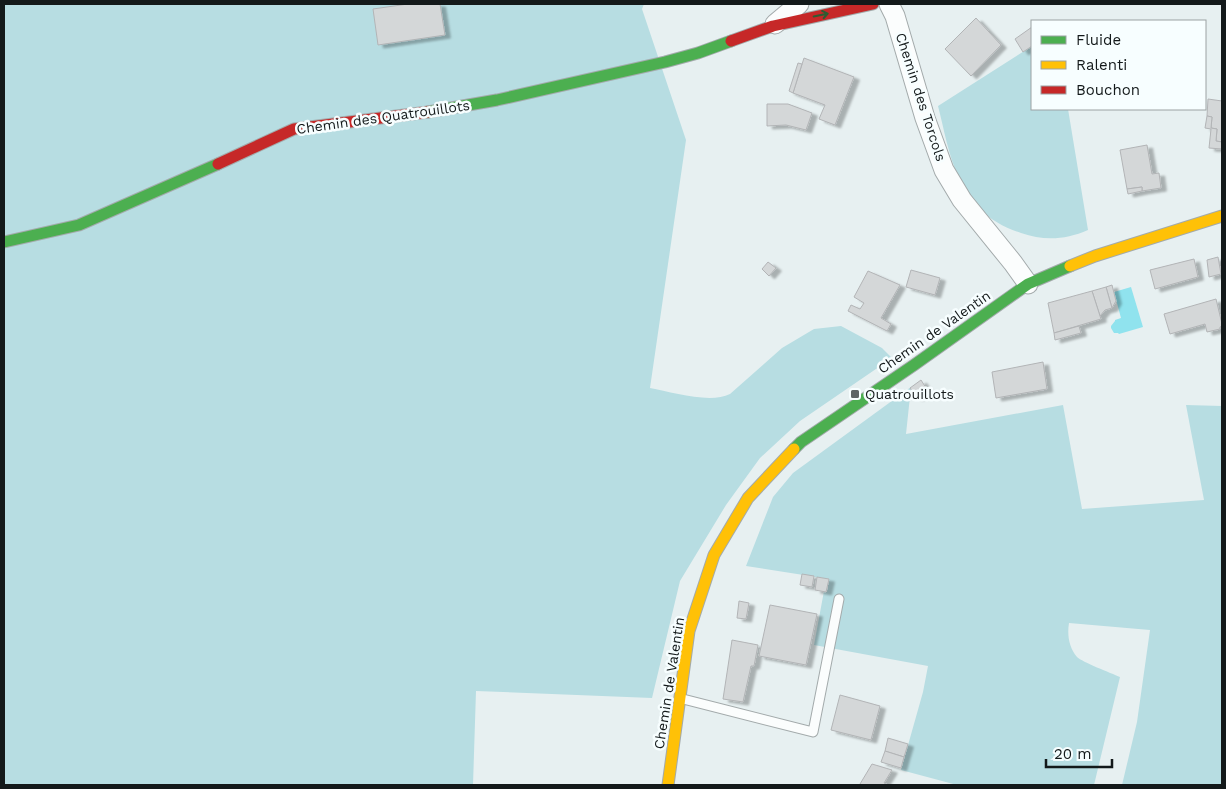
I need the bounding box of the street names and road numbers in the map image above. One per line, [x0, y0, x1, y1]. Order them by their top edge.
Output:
street label: Chemin des Torcols [893, 31, 949, 163]
street label: Chemin des Quatrouillots [295, 97, 471, 137]
street label: Chemin de Valentin [875, 287, 993, 377]
street label: Chemin de Valentin [651, 616, 687, 750]

